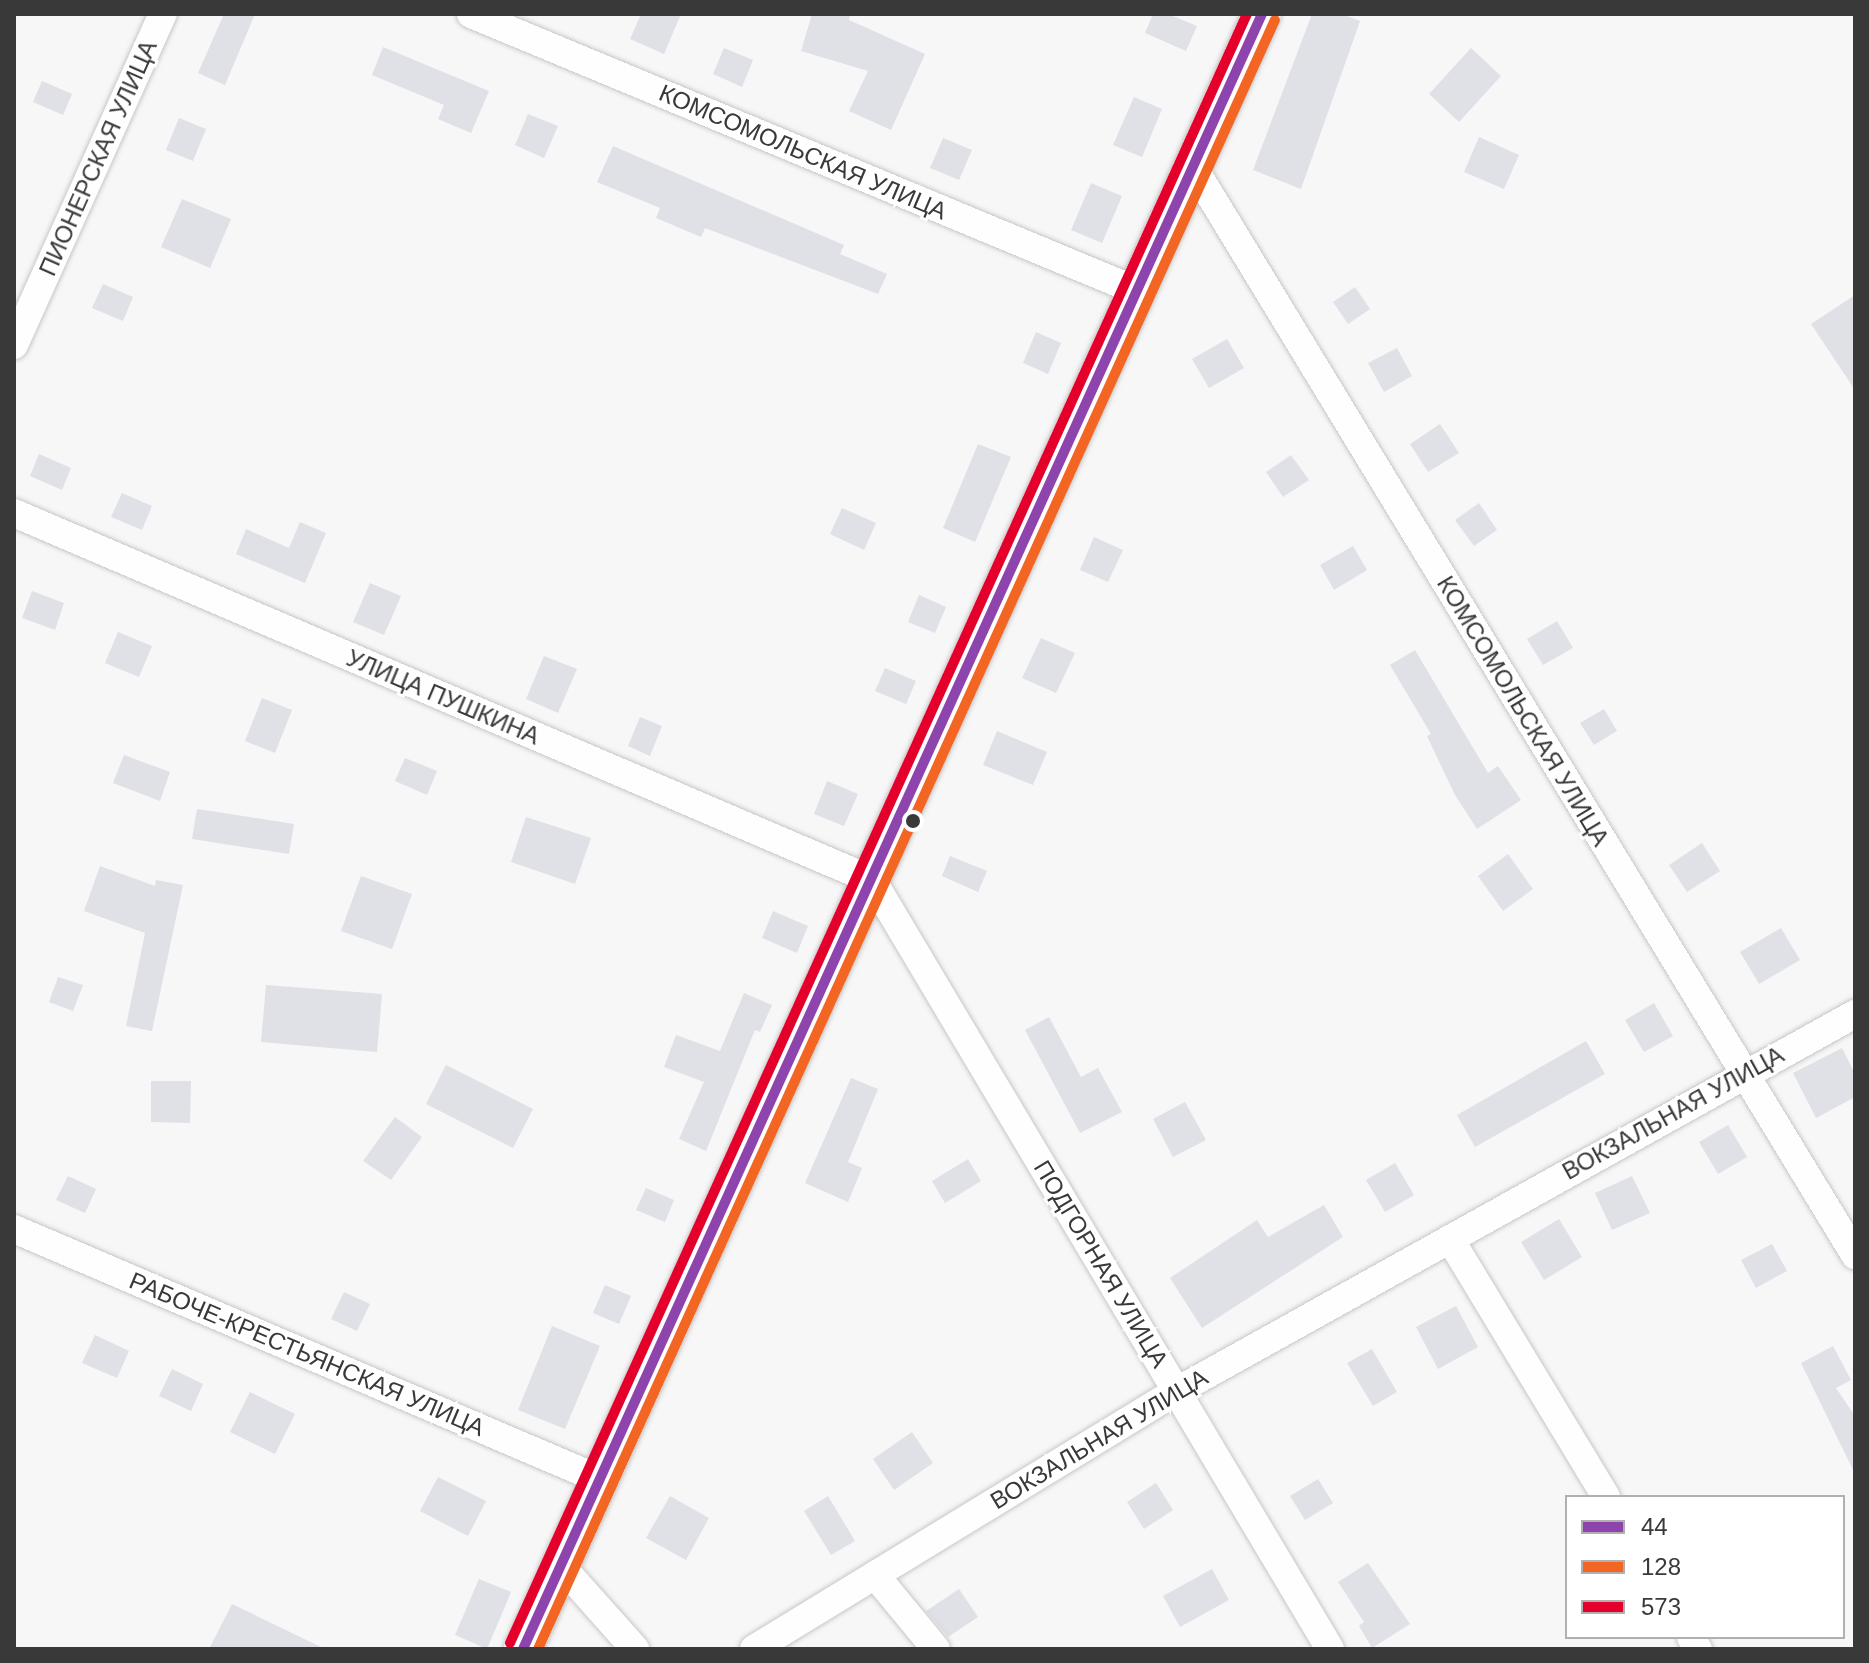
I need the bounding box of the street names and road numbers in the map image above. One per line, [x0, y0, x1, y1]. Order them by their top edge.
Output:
street label: ПИОНЕРСКАЯ УЛИЦА [33, 36, 163, 280]
street label: КОМСОМОЛЬСКАЯ УЛИЦА [655, 78, 951, 226]
street label: КОМСОМОЛЬСКАЯ УЛИЦА [1431, 571, 1615, 851]
street label: УЛИЦА ПУШКИНА [342, 643, 544, 751]
street label: ВОКЗАЛЬНАЯ УЛИЦА [1557, 1040, 1789, 1186]
street label: ПОДГОРНАЯ УЛИЦА [1028, 1155, 1174, 1373]
street label: РАБОЧЕ-КРЕСТЬЯНСКАЯ УЛИЦА [125, 1266, 489, 1442]
street label: ВОКЗАЛЬНАЯ УЛИЦА [985, 1363, 1213, 1515]

